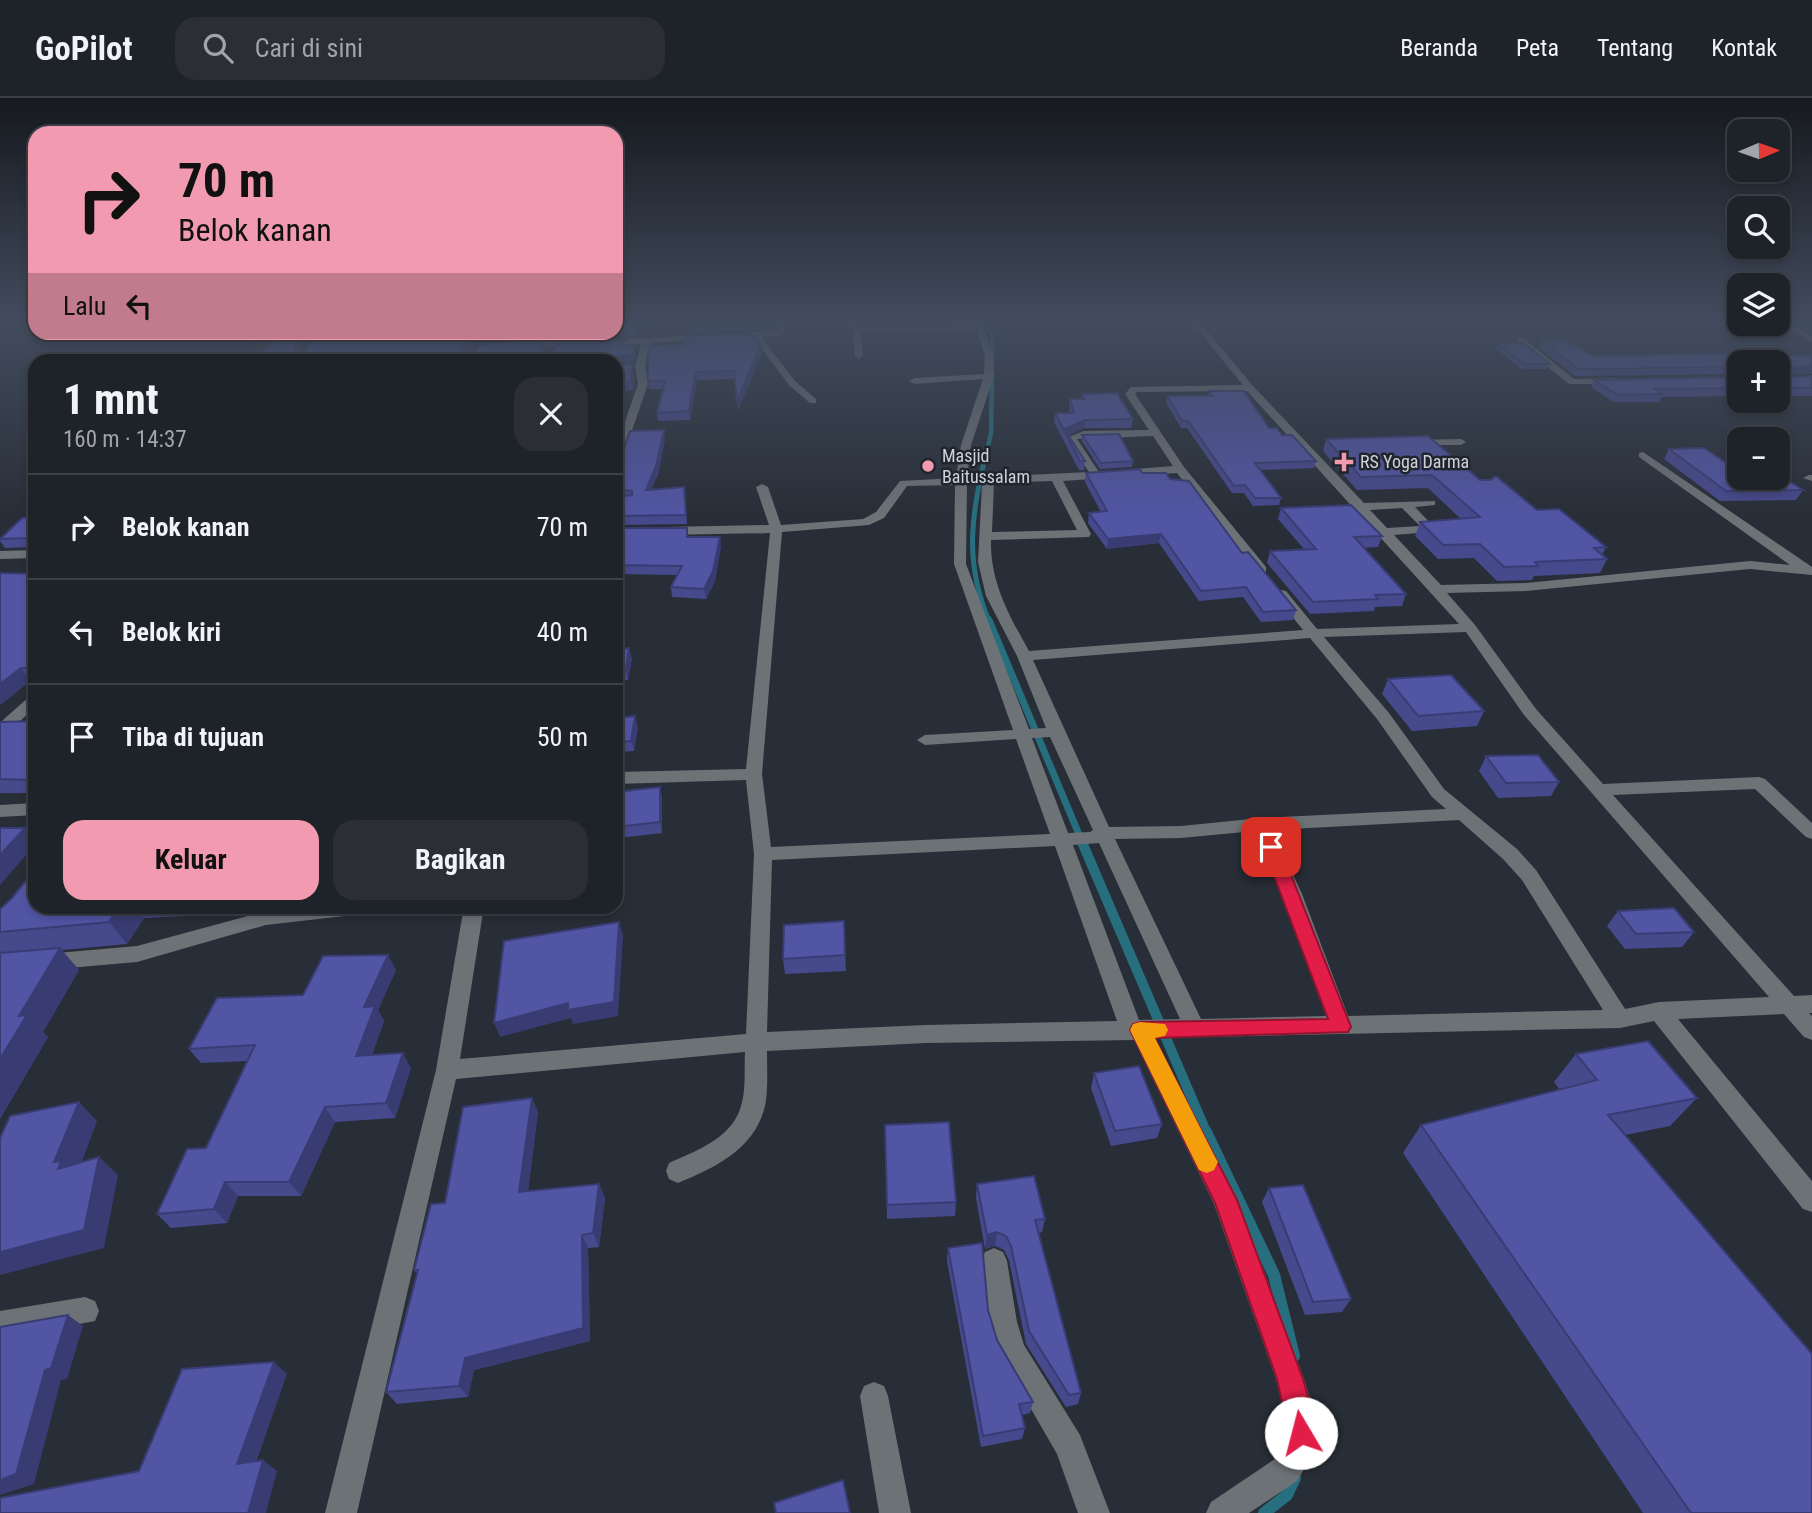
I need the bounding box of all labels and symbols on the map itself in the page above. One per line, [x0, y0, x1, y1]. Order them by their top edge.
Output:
north arrow [1727, 119, 1790, 182]
place label: Masjid Baitussalam [942, 445, 1030, 487]
place label: RS Yoga Darma [1360, 451, 1469, 472]
marker: RS Yoga Darma [1334, 452, 1354, 472]
marker: Masjid Baitussalam [920, 458, 936, 474]
pin [1241, 817, 1301, 877]
position arrow [1264, 1396, 1338, 1470]

